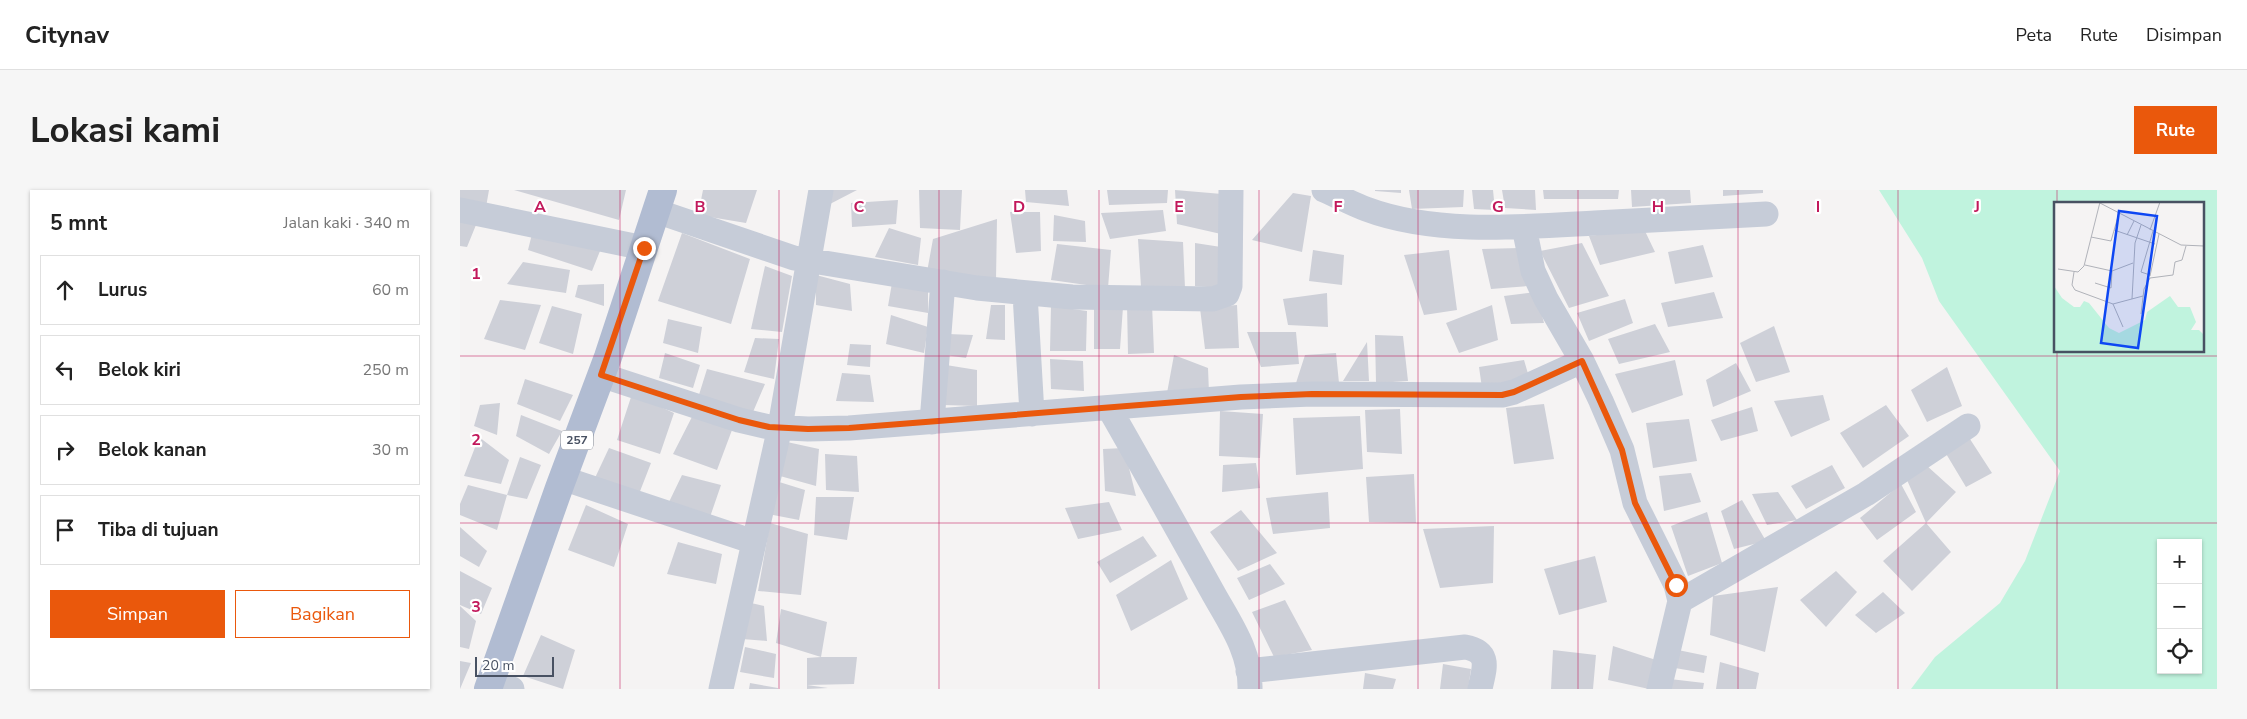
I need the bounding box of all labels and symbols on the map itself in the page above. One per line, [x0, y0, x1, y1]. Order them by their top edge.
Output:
text: A [534, 196, 546, 218]
text: B [694, 196, 706, 218]
text: C [854, 196, 865, 218]
text: D [1013, 196, 1025, 218]
text: E [1174, 196, 1184, 218]
text: F [1334, 196, 1343, 218]
text: G [1492, 196, 1504, 218]
text: H [1652, 196, 1664, 218]
text: I [1816, 196, 1820, 218]
text: J [1973, 196, 1980, 218]
inset map [2054, 202, 2204, 352]
route end [633, 237, 656, 260]
text: 1 [471, 263, 481, 285]
text: 2 [471, 429, 481, 451]
road number: 257 [561, 430, 593, 450]
route start [1665, 574, 1688, 597]
text: 3 [471, 596, 481, 618]
scale bar [475, 654, 554, 677]

